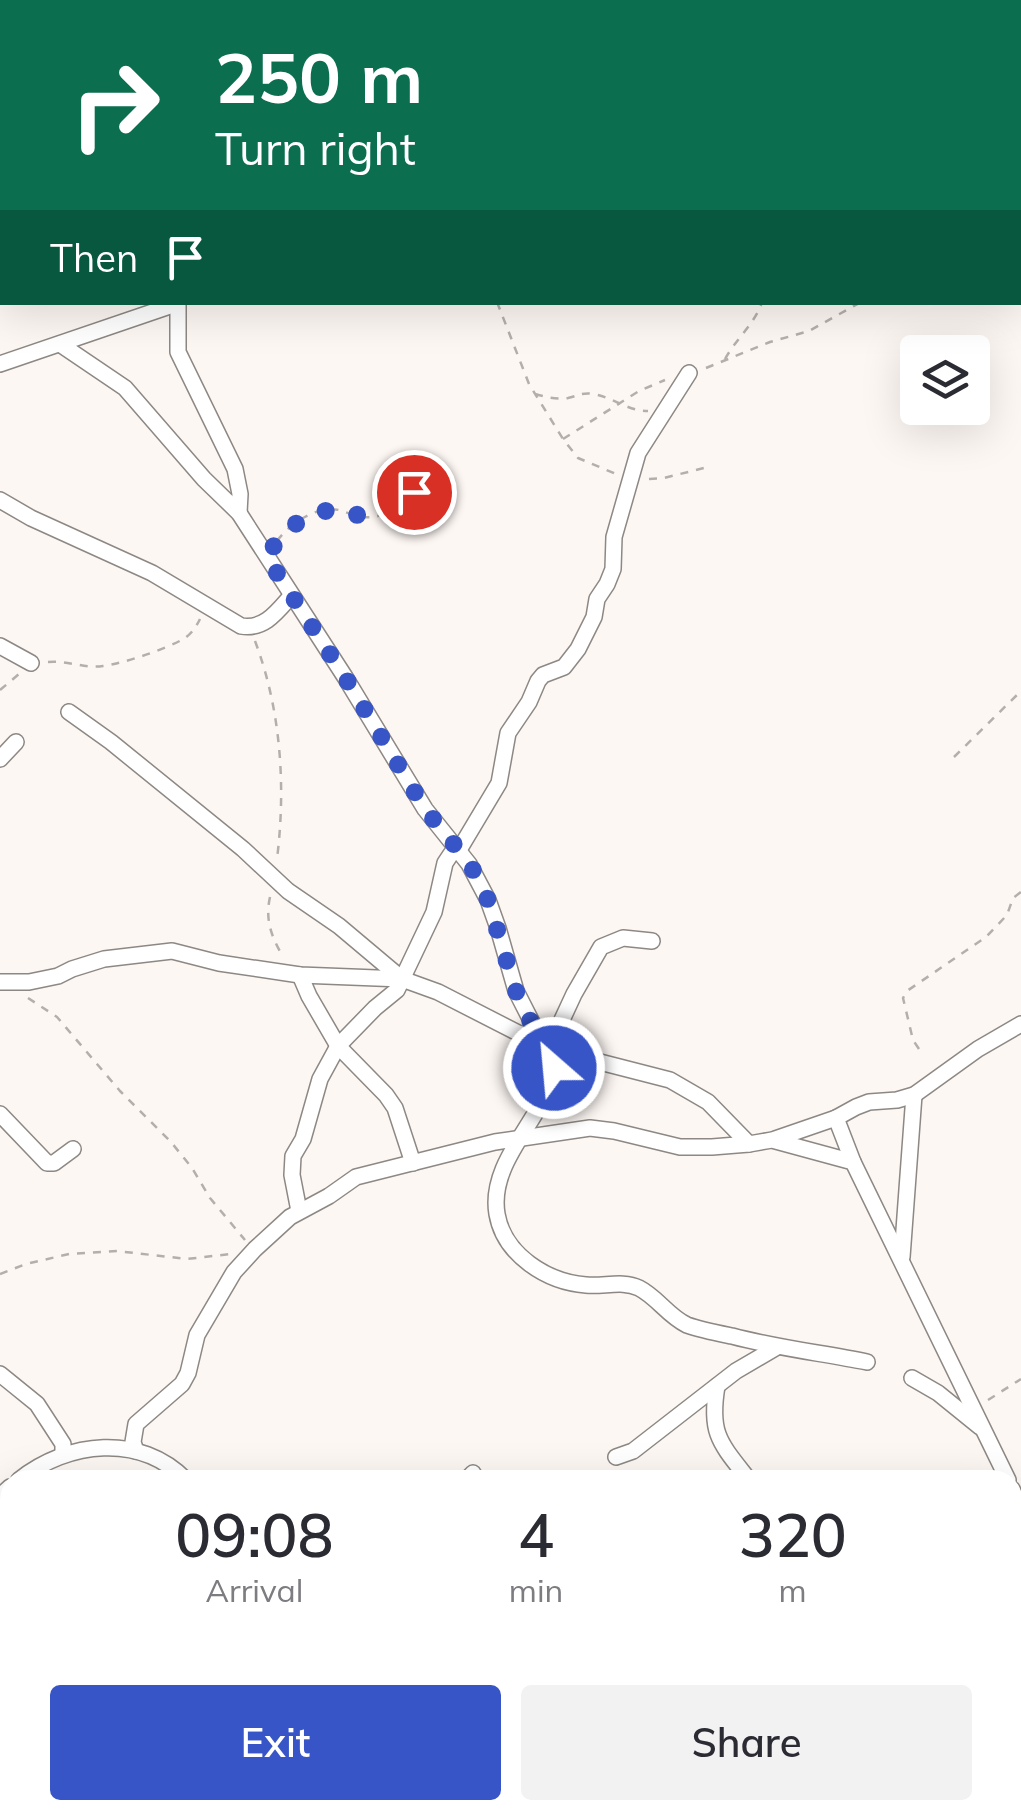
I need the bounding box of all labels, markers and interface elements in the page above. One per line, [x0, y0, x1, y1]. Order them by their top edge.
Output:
text: 250 m [215, 33, 423, 121]
icon: right [50, 40, 180, 170]
text: Turn right [215, 120, 416, 176]
icon: arrive [158, 230, 213, 285]
text: Then [50, 234, 138, 282]
map controls [900, 335, 990, 425]
button: layers [900, 335, 990, 425]
pin [372, 450, 457, 535]
icon: arrive [387, 465, 442, 520]
position arrow [502, 1016, 606, 1120]
text: 09:08 [175, 1497, 334, 1572]
text: 4 [518, 1497, 554, 1572]
text: 320 [739, 1497, 847, 1572]
text: Arrival [206, 1570, 303, 1610]
text: min [509, 1570, 563, 1610]
text: m [779, 1570, 807, 1610]
button: Exit [50, 1685, 501, 1800]
button: Share [521, 1685, 972, 1800]

